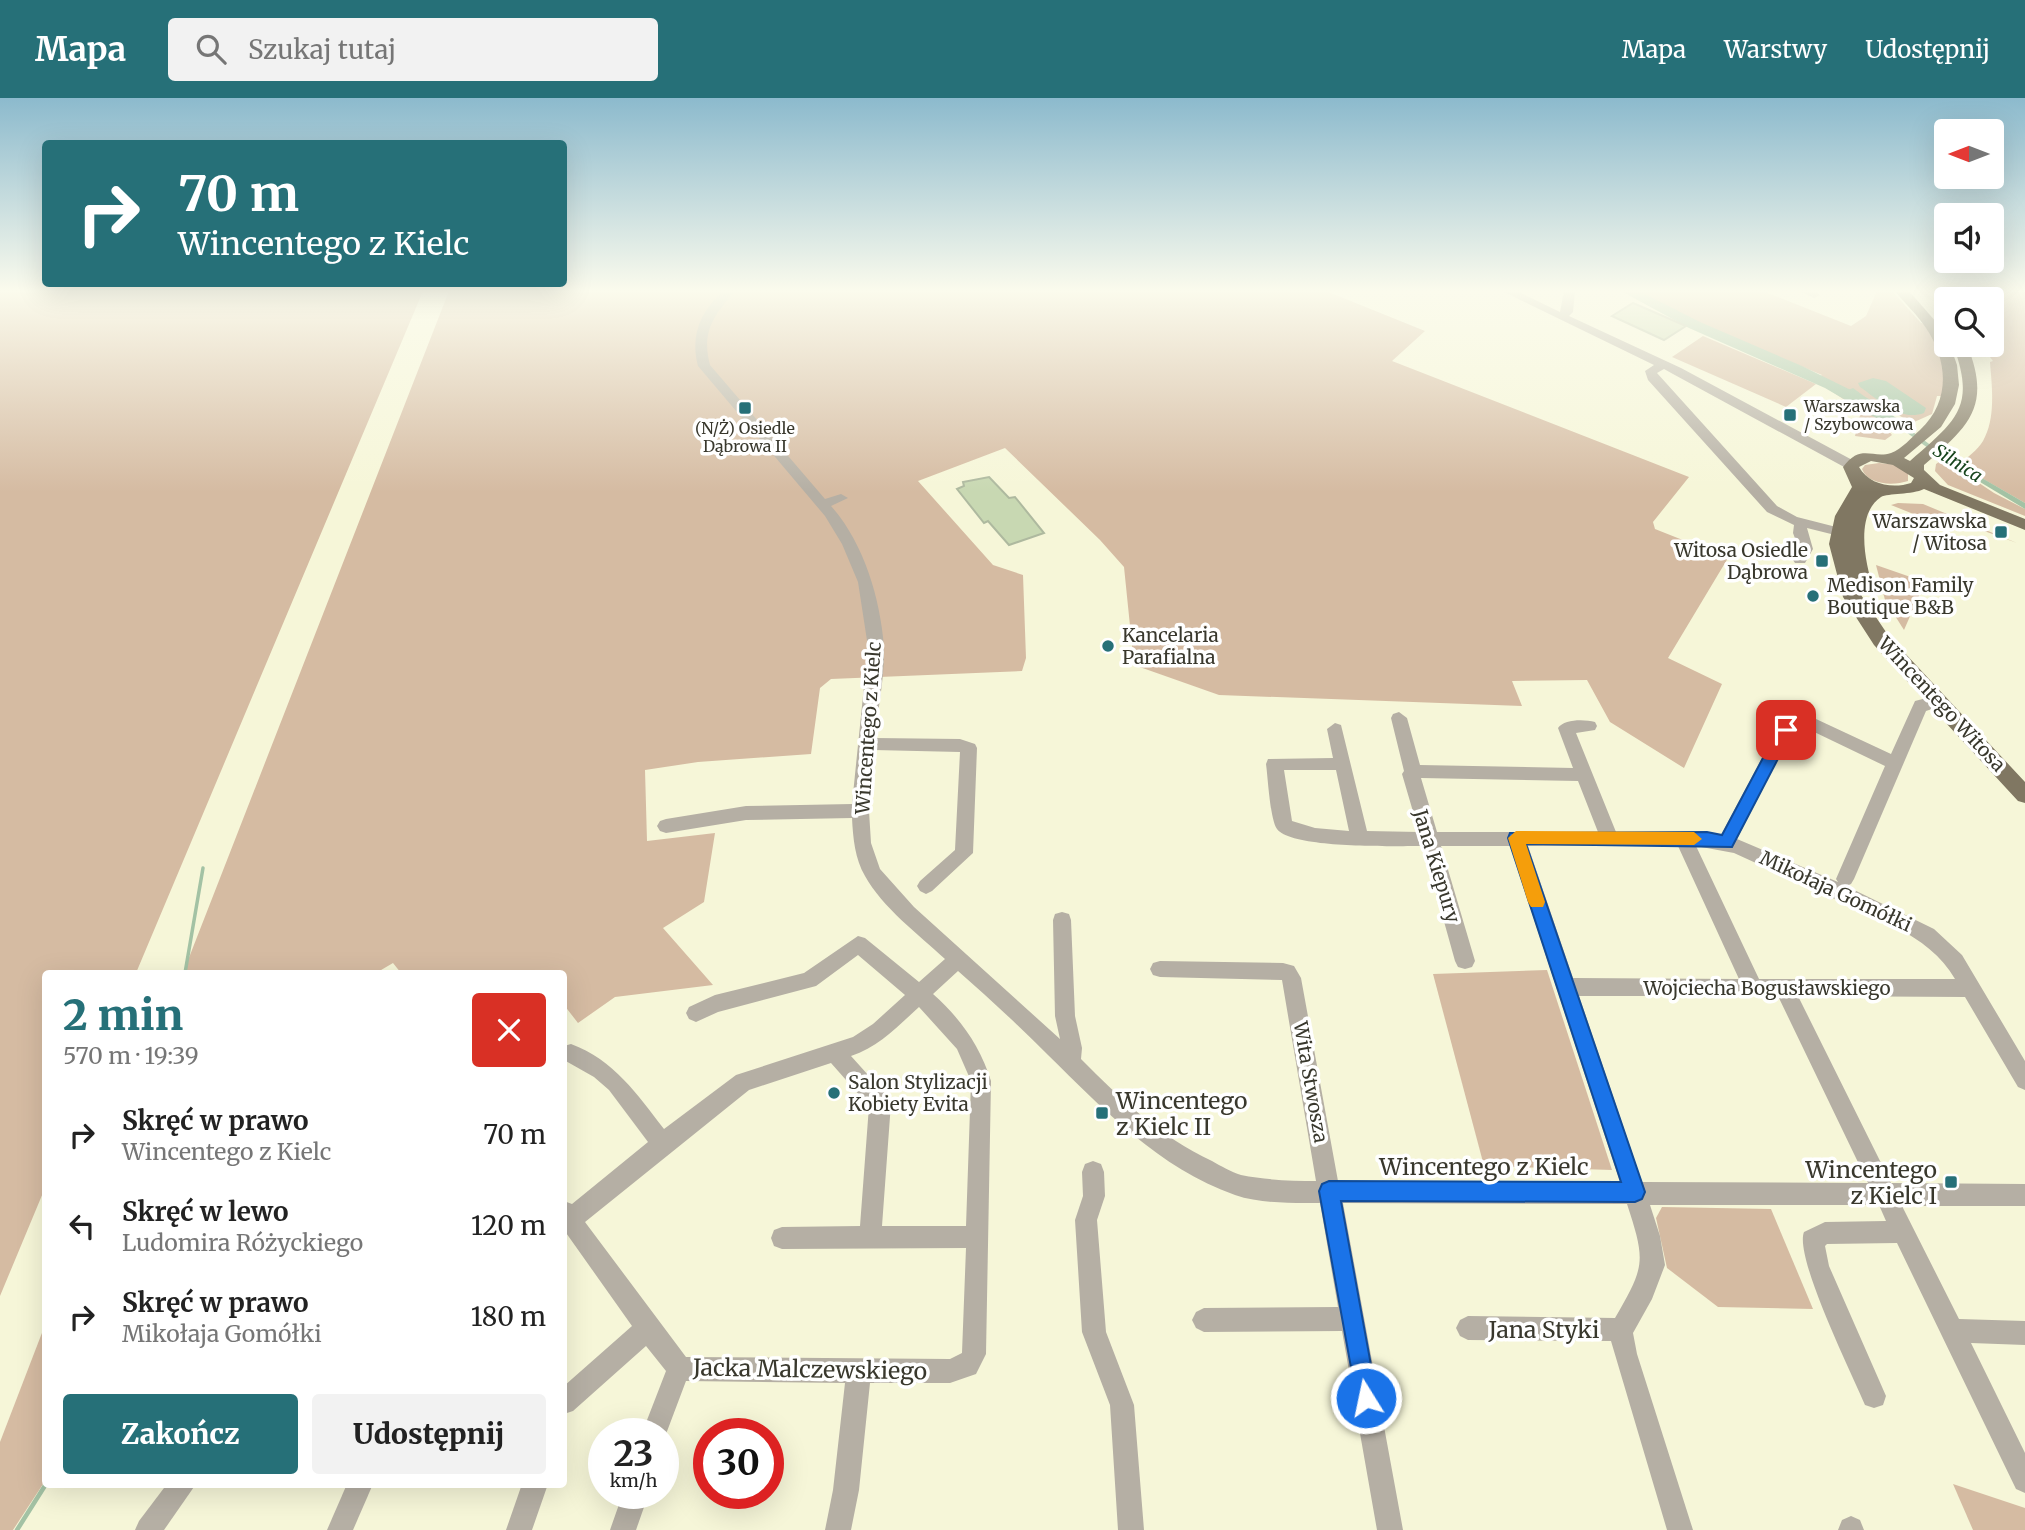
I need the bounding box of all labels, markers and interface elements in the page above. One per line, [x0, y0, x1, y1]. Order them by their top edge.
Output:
search box [168, 18, 658, 81]
text: Mapa [35, 29, 126, 70]
icon: search [192, 30, 230, 68]
text: Szukaj tutaj [248, 33, 396, 66]
text: Mapa [1622, 34, 1686, 65]
text: Warstwy [1724, 34, 1827, 65]
text: Udostępnij [1865, 34, 1990, 65]
north arrow [1934, 119, 2004, 189]
map controls [1934, 119, 2004, 357]
text: 70 m [178, 163, 299, 224]
icon: right [63, 168, 154, 259]
button: sound [1934, 203, 2004, 273]
text: Wincentego z Kielc [178, 224, 469, 264]
button: search [1934, 287, 2004, 357]
place label: Warszawska / Szybowcowa [1803, 396, 1914, 434]
marker: (N/Ż) Osiedle Dąbrowa II [737, 400, 753, 416]
marker: Warszawska / Szybowcowa [1782, 407, 1798, 423]
place label: (N/Ż) Osiedle Dąbrowa II [695, 418, 795, 456]
water label: Silnica [1929, 439, 1987, 487]
place label: Warszawska / Witosa [1872, 509, 1987, 555]
marker: Warszawska / Witosa [1993, 524, 2009, 540]
place label: Witosa Osiedle Dąbrowa [1673, 538, 1808, 584]
marker: Witosa Osiedle Dąbrowa [1814, 553, 1830, 569]
place label: Medison Family Boutique B&B [1827, 573, 1974, 619]
marker: Medison Family Boutique B&B [1805, 588, 1821, 604]
place label: Kancelaria Parafialna [1122, 623, 1219, 669]
street label: Wincentego Witosa [1873, 631, 2011, 776]
marker: Kancelaria Parafialna [1100, 638, 1116, 654]
street label: Wincentego z Kielc [850, 641, 886, 816]
pin [1756, 700, 1816, 760]
icon: arrive [1767, 711, 1805, 749]
street label: Jana Kiepury [1408, 806, 1466, 925]
street label: Mikołaja Gomółki [1756, 845, 1916, 937]
street label: Wojciecha Bogusławskiego [1642, 976, 1891, 1000]
text: 2 min [63, 989, 183, 1041]
button: close [472, 993, 546, 1067]
street label: Wita Stwosza [1288, 1018, 1334, 1145]
text: 570 m · 19:39 [63, 1041, 199, 1070]
place label: Salon Stylizacji Kobiety Evita [848, 1070, 988, 1116]
marker: Salon Stylizacji Kobiety Evita [826, 1085, 842, 1101]
place label: Wincentego z Kielc II [1115, 1086, 1247, 1141]
text: Skręć w prawo [122, 1104, 309, 1137]
marker: Wincentego z Kielc II [1094, 1105, 1110, 1121]
icon: right [63, 1116, 101, 1154]
text: 70 m [483, 1118, 546, 1151]
text: Wincentego z Kielc [122, 1137, 331, 1166]
street label: Wincentego z Kielc [1378, 1152, 1589, 1181]
place label: Wincentego z Kielc I [1805, 1155, 1937, 1210]
marker: Wincentego z Kielc I [1943, 1174, 1959, 1190]
text: Skręć w lewo [122, 1195, 289, 1228]
icon: left [63, 1207, 101, 1245]
text: 120 m [471, 1209, 546, 1242]
text: Ludomira Różyckiego [122, 1228, 363, 1257]
text: Skręć w prawo [122, 1286, 309, 1319]
icon: right [63, 1298, 101, 1336]
text: 180 m [471, 1300, 546, 1333]
street label: Jana Styki [1488, 1315, 1599, 1344]
text: Mikołaja Gomółki [122, 1319, 322, 1348]
street label: Jacka Malczewskiego [692, 1352, 927, 1386]
position arrow [1329, 1361, 1403, 1435]
button: Zakończ [63, 1394, 298, 1474]
button: Udostępnij [312, 1394, 546, 1474]
speed limit sign: 30 [693, 1418, 784, 1509]
text: 23 [614, 1432, 653, 1476]
text: km/h [610, 1469, 657, 1492]

